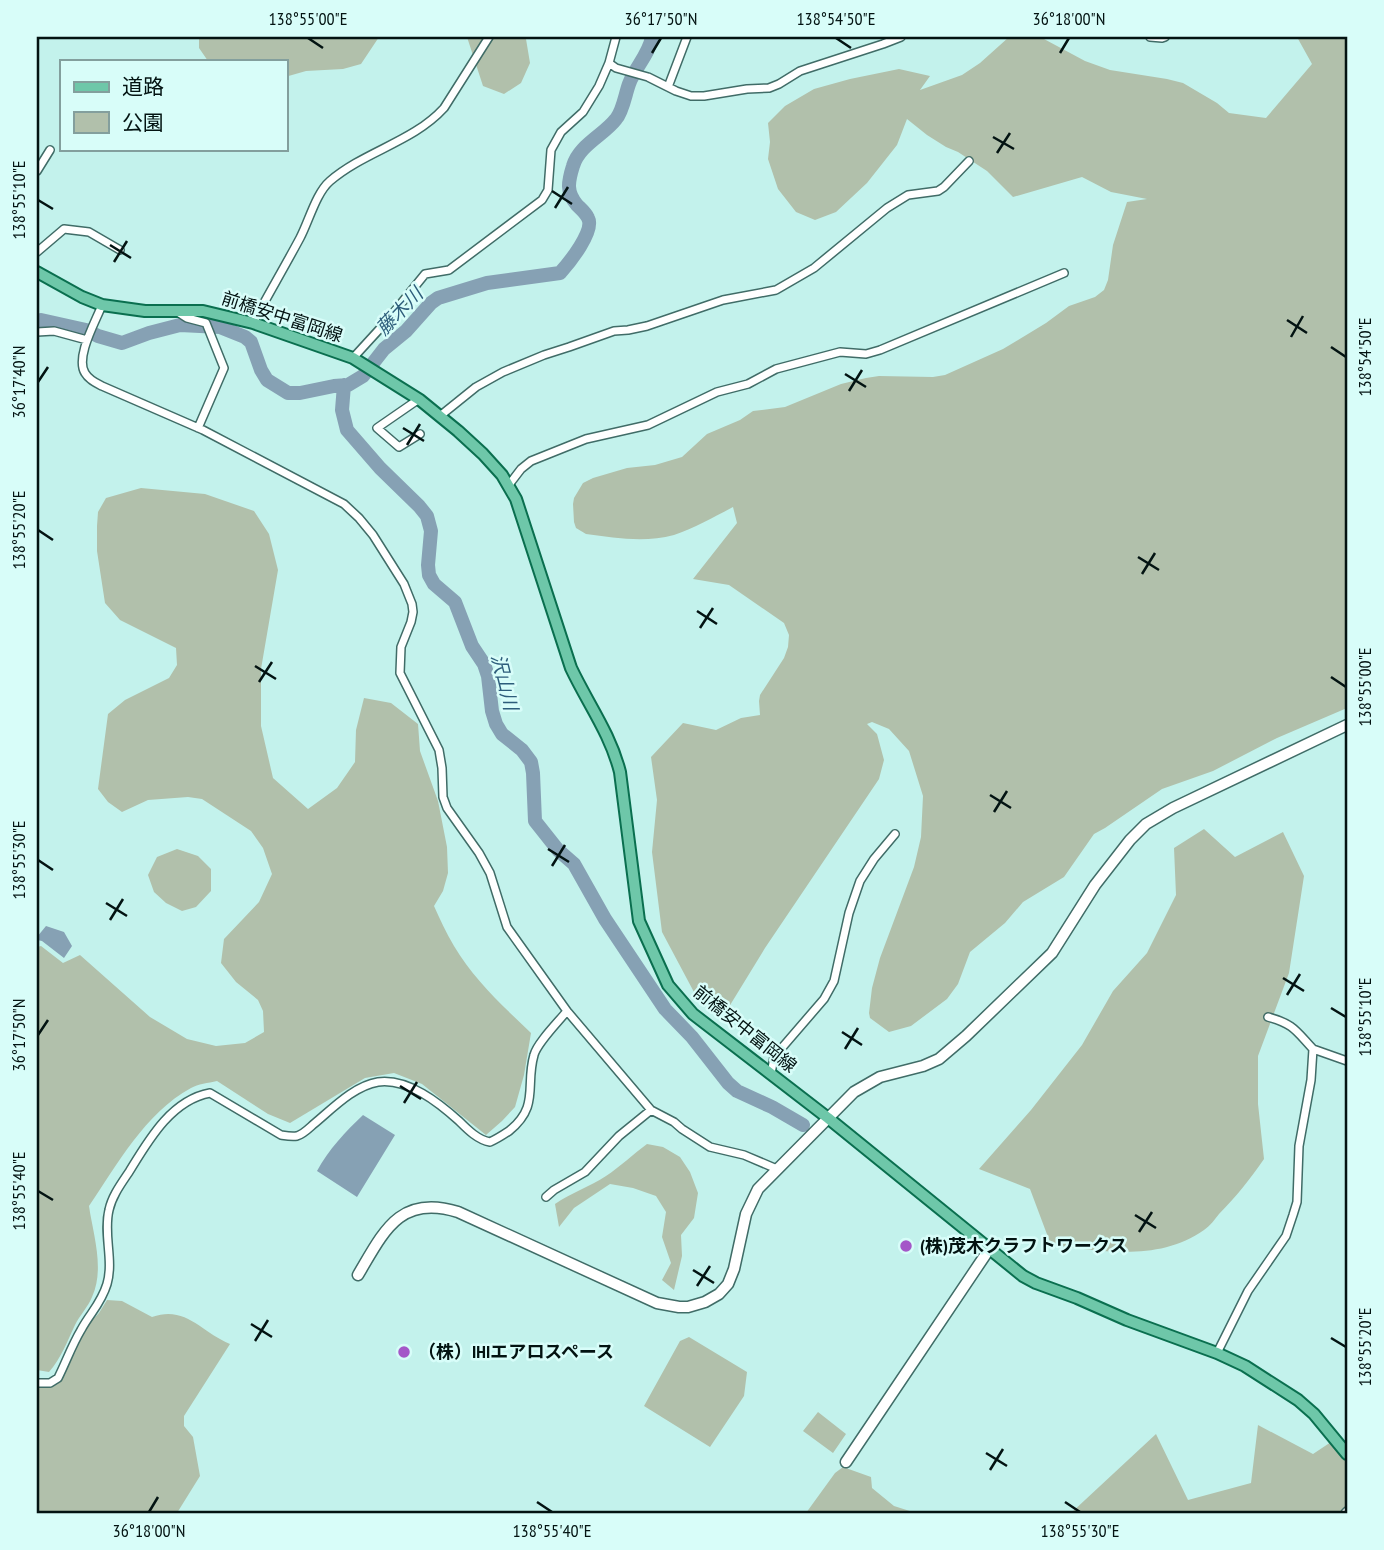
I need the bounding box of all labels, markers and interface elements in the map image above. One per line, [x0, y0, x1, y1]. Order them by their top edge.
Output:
text: 138°55'00"E [269, 7, 347, 30]
text: 36°17'50"N [625, 7, 697, 30]
text: 138°54'50"E [797, 7, 875, 30]
text: 36°18'00"N [1033, 7, 1105, 30]
legend [60, 60, 287, 150]
text: 道路 [122, 73, 164, 100]
text: 公園 [122, 109, 164, 136]
text: 138°55'10"E [7, 161, 30, 239]
water label: 藤木川 [371, 281, 429, 340]
street label: 前橋安中富岡線 [219, 286, 346, 347]
text: 138°54'50"E [1353, 318, 1376, 396]
text: 36°17'40"N [7, 346, 30, 418]
text: 138°55'20"E [7, 491, 30, 569]
text: 138°55'00"E [1353, 648, 1376, 726]
water label: 沢山川 [486, 651, 524, 714]
text: 138°55'30"E [7, 821, 30, 899]
text: 138°55'10"E [1353, 978, 1376, 1056]
street label: 前橋安中富岡線 [689, 980, 802, 1077]
text: 36°17'50"N [7, 999, 30, 1071]
text: 138°55'40"E [7, 1152, 30, 1230]
place label: (株)茂木クラフトワークス [920, 1234, 1127, 1257]
marker: (株)茂木クラフトワークス [898, 1238, 914, 1254]
text: 138°55'20"E [1353, 1308, 1376, 1386]
place label: （株）IHIエアロスペース [418, 1340, 614, 1363]
marker: （株）IHIエアロスペース [396, 1344, 412, 1360]
text: 36°18'00"N [113, 1519, 185, 1542]
text: 138°55'40"E [513, 1519, 591, 1542]
text: 138°55'30"E [1041, 1519, 1119, 1542]

